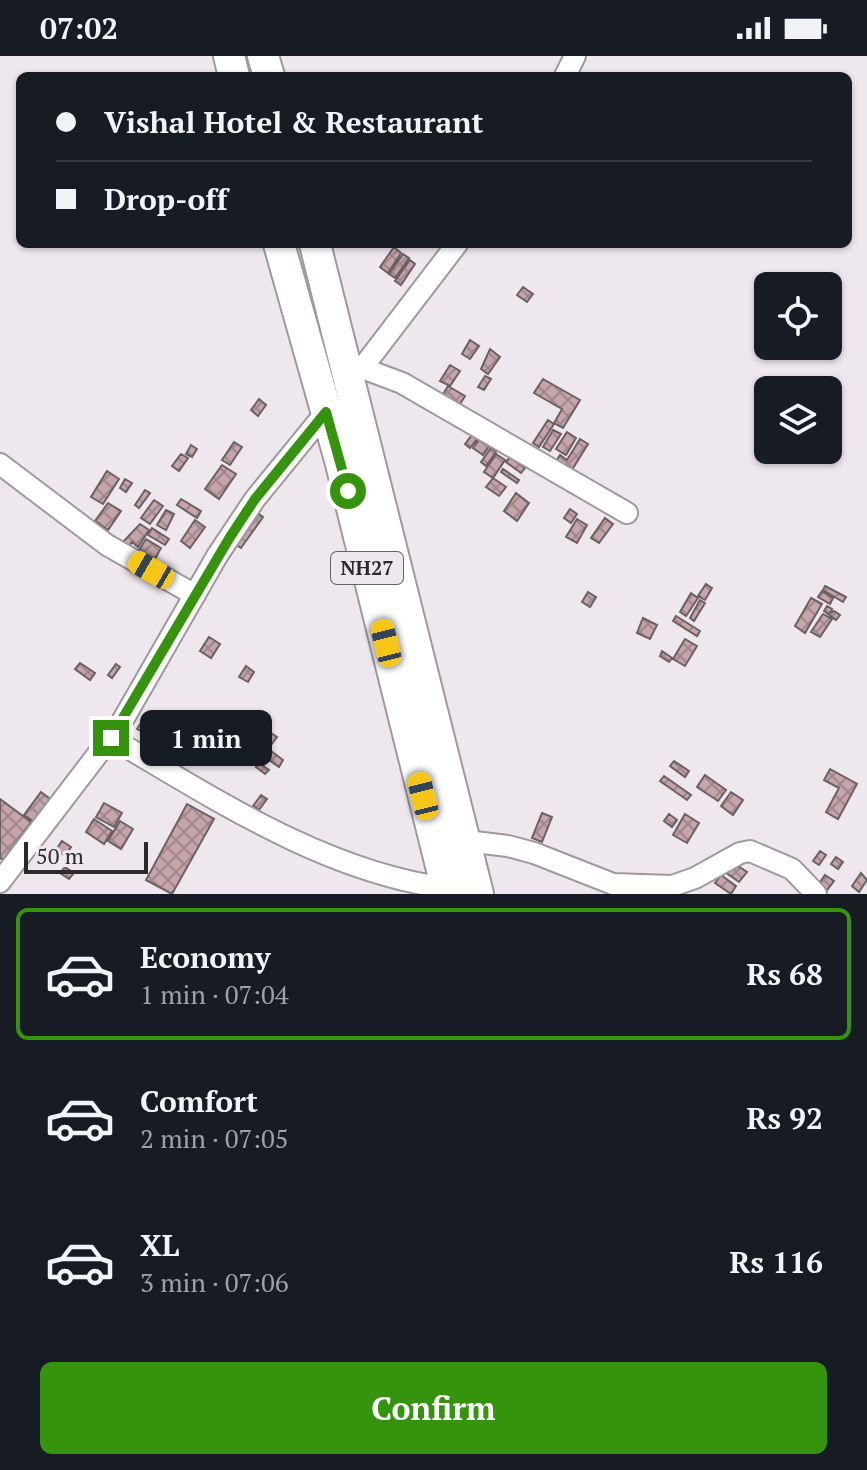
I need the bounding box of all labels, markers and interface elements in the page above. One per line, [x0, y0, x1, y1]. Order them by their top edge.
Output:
text: 07:02 [40, 8, 118, 48]
text: Vishal Hotel & Restaurant [104, 102, 483, 142]
text: Drop-off [104, 179, 228, 219]
map controls [754, 272, 842, 464]
button: locate [754, 272, 842, 360]
button: layers [754, 376, 842, 464]
route start [330, 473, 366, 509]
car [124, 548, 178, 592]
road number: NH27 [331, 552, 403, 584]
car [369, 617, 403, 669]
callout: 1 min [139, 710, 271, 766]
route end [93, 720, 129, 756]
text: 1 min [170, 721, 242, 755]
car [406, 770, 440, 822]
scale bar [24, 838, 148, 874]
text: 50 m [36, 841, 84, 870]
text: Economy [140, 937, 271, 977]
icon: car [44, 938, 116, 1010]
text: Rs 68 [747, 954, 823, 994]
text: 1 min · 07:04 [140, 977, 289, 1011]
text: Comfort [140, 1081, 258, 1121]
icon: car [44, 1082, 116, 1154]
text: Rs 92 [747, 1098, 823, 1138]
text: 2 min · 07:05 [140, 1121, 289, 1155]
text: XL [140, 1225, 179, 1265]
icon: car [44, 1226, 116, 1298]
text: Rs 116 [730, 1242, 823, 1282]
text: 3 min · 07:06 [140, 1265, 289, 1299]
button: Confirm [40, 1362, 827, 1454]

